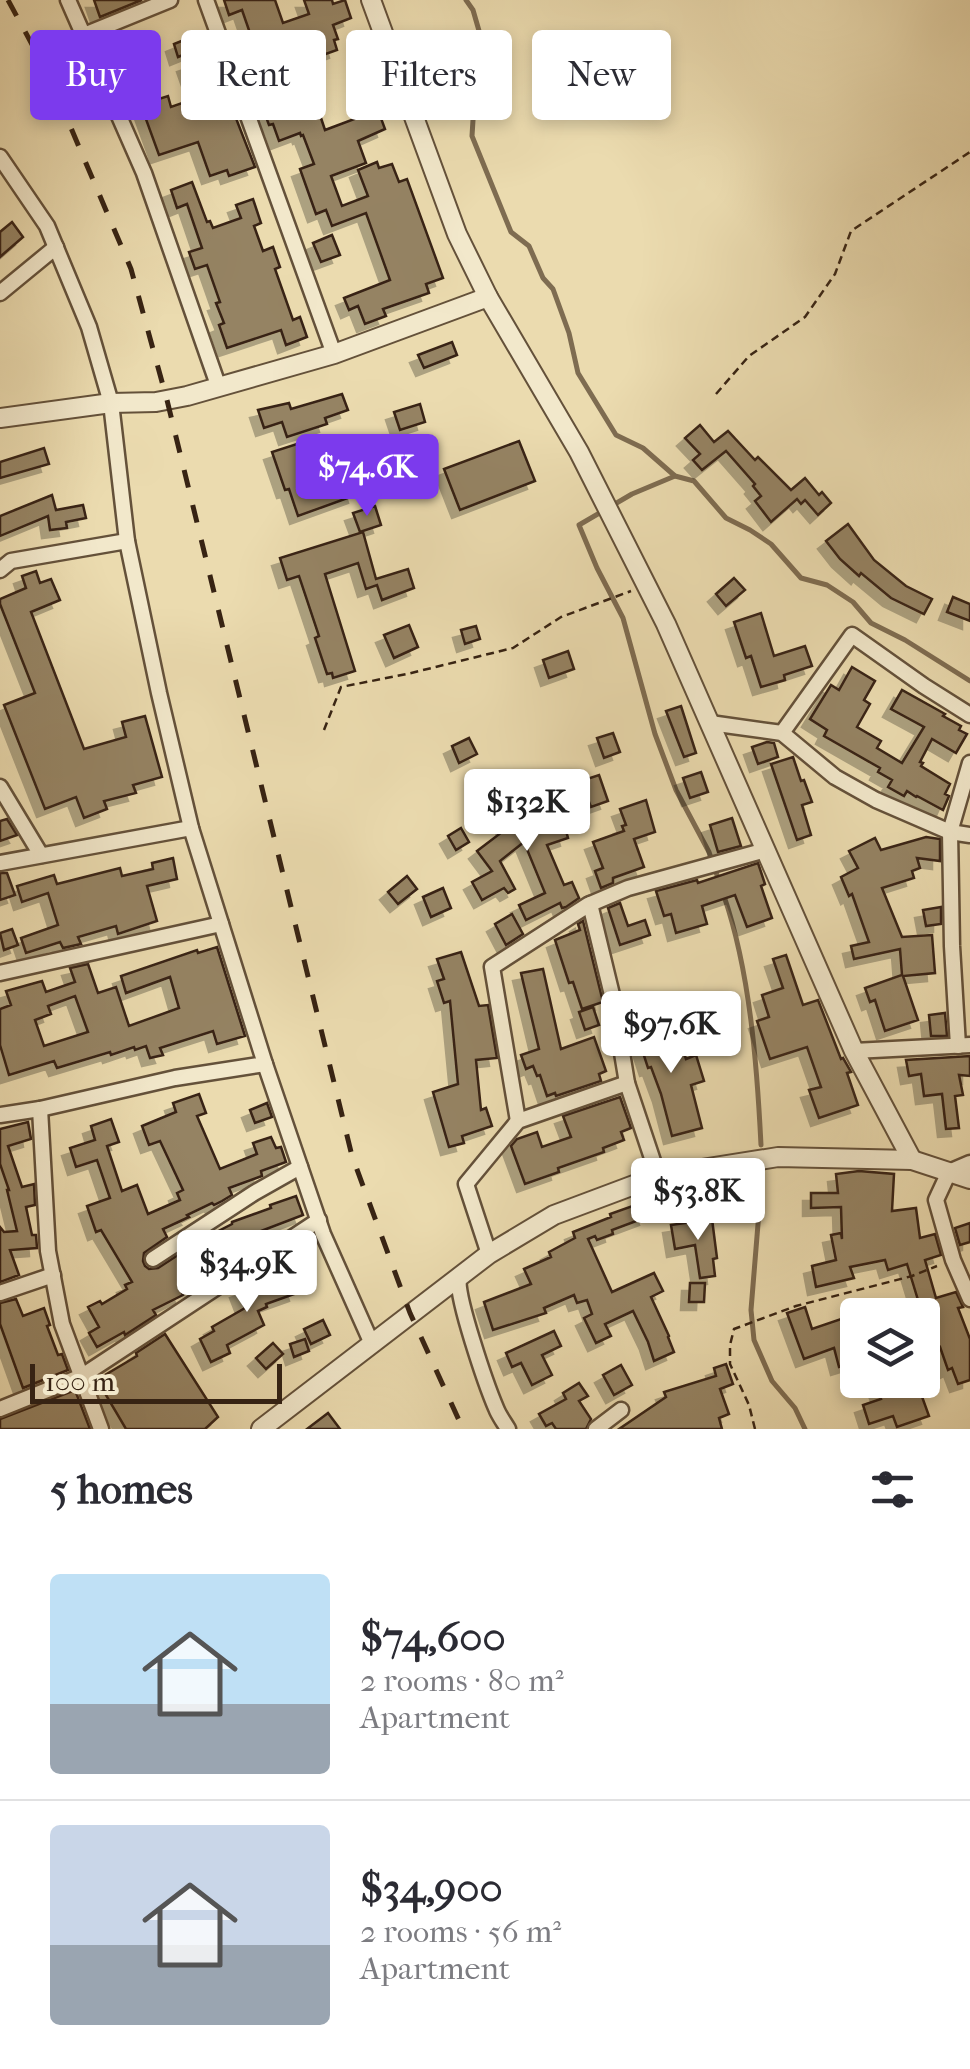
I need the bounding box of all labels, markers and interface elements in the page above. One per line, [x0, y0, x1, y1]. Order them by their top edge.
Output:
chip: Buy [30, 30, 161, 120]
chip: Rent [181, 30, 326, 120]
chip: Filters [346, 30, 512, 120]
chip: New [532, 30, 671, 120]
pin: $74.6K [286, 434, 448, 519]
text: $74.6K [318, 448, 416, 485]
pin: $132K [457, 769, 597, 854]
text: $132K [486, 783, 568, 820]
pin: $97.6K [590, 991, 752, 1076]
text: $97.6K [623, 1005, 719, 1042]
pin: $53.8K [617, 1158, 779, 1243]
text: $53.8K [653, 1172, 743, 1209]
pin: $34.9K [166, 1230, 328, 1315]
text: $34.9K [199, 1244, 295, 1281]
map controls [840, 1298, 940, 1398]
button: layers [840, 1298, 940, 1398]
scale bar [30, 1359, 282, 1404]
text: 100 m [45, 1365, 115, 1398]
icon: filters [865, 1462, 920, 1517]
text: 5 homes [50, 1465, 193, 1514]
text: $74,600 [360, 1613, 506, 1662]
icon: home [130, 1614, 250, 1734]
text: 2 rooms · 80 m² [360, 1662, 564, 1699]
text: Apartment [360, 1699, 510, 1736]
text: $34,900 [360, 1864, 503, 1913]
icon: home [130, 1865, 250, 1985]
text: 2 rooms · 56 m² [360, 1913, 561, 1950]
text: Apartment [360, 1950, 510, 1987]

